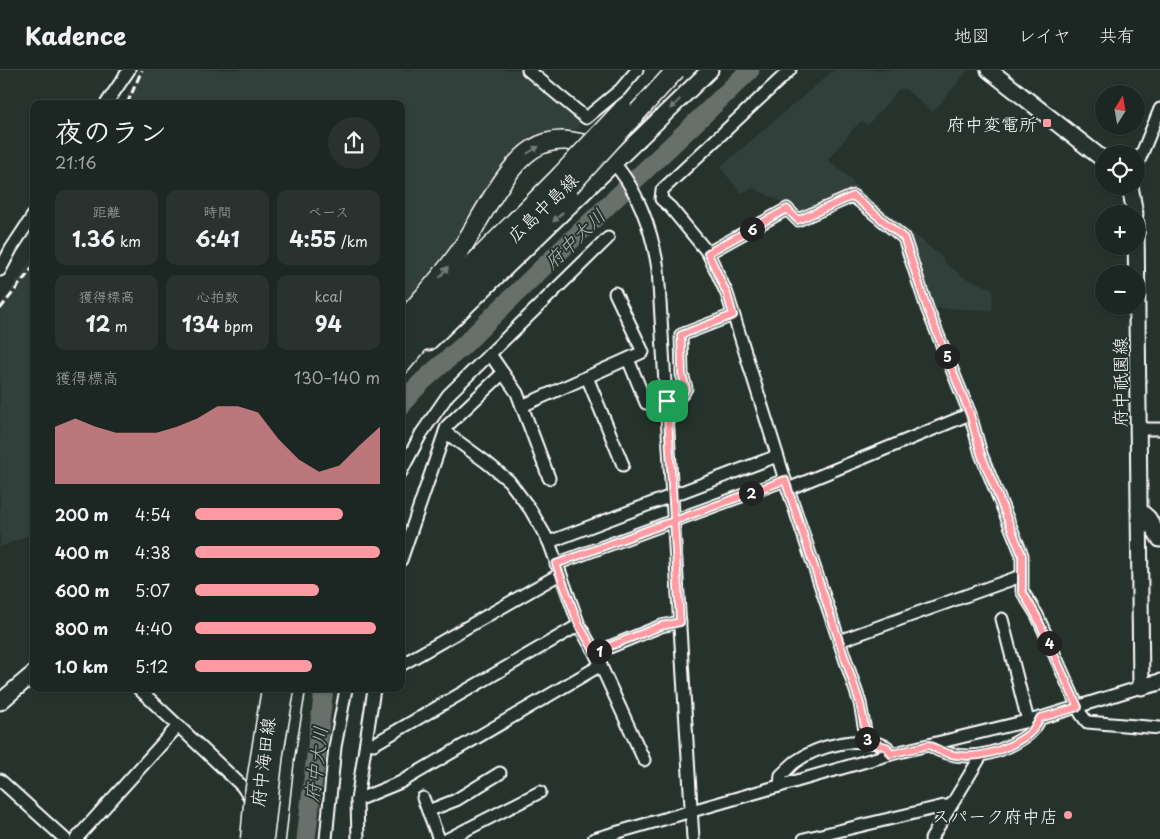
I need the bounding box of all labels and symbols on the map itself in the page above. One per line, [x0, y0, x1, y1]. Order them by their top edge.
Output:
north arrow [1095, 85, 1145, 135]
one-way arrow [669, 98, 681, 110]
place label: 府中変電所 [947, 110, 1037, 137]
marker: 府中変電所 [1041, 117, 1053, 129]
one-way arrow [526, 145, 539, 155]
street label: 広島中島線 [500, 166, 584, 248]
water label: 府中大川 [537, 202, 611, 274]
one-way arrow [552, 211, 564, 223]
pin: 6 [740, 216, 764, 242]
one-way arrow [439, 265, 449, 279]
street label: 府中祇園線 [1106, 337, 1133, 427]
pin: 5 [934, 344, 960, 368]
pin [646, 380, 688, 422]
pin: 2 [738, 480, 764, 506]
pin: 4 [1036, 630, 1062, 656]
pin: 1 [586, 638, 612, 664]
street label: 府中海田線 [243, 716, 281, 808]
water label: 府中大川 [296, 725, 334, 803]
pin: 3 [854, 726, 880, 752]
place label: スパーク府中店 [932, 802, 1058, 829]
marker: スパーク府中店 [1062, 809, 1074, 821]

